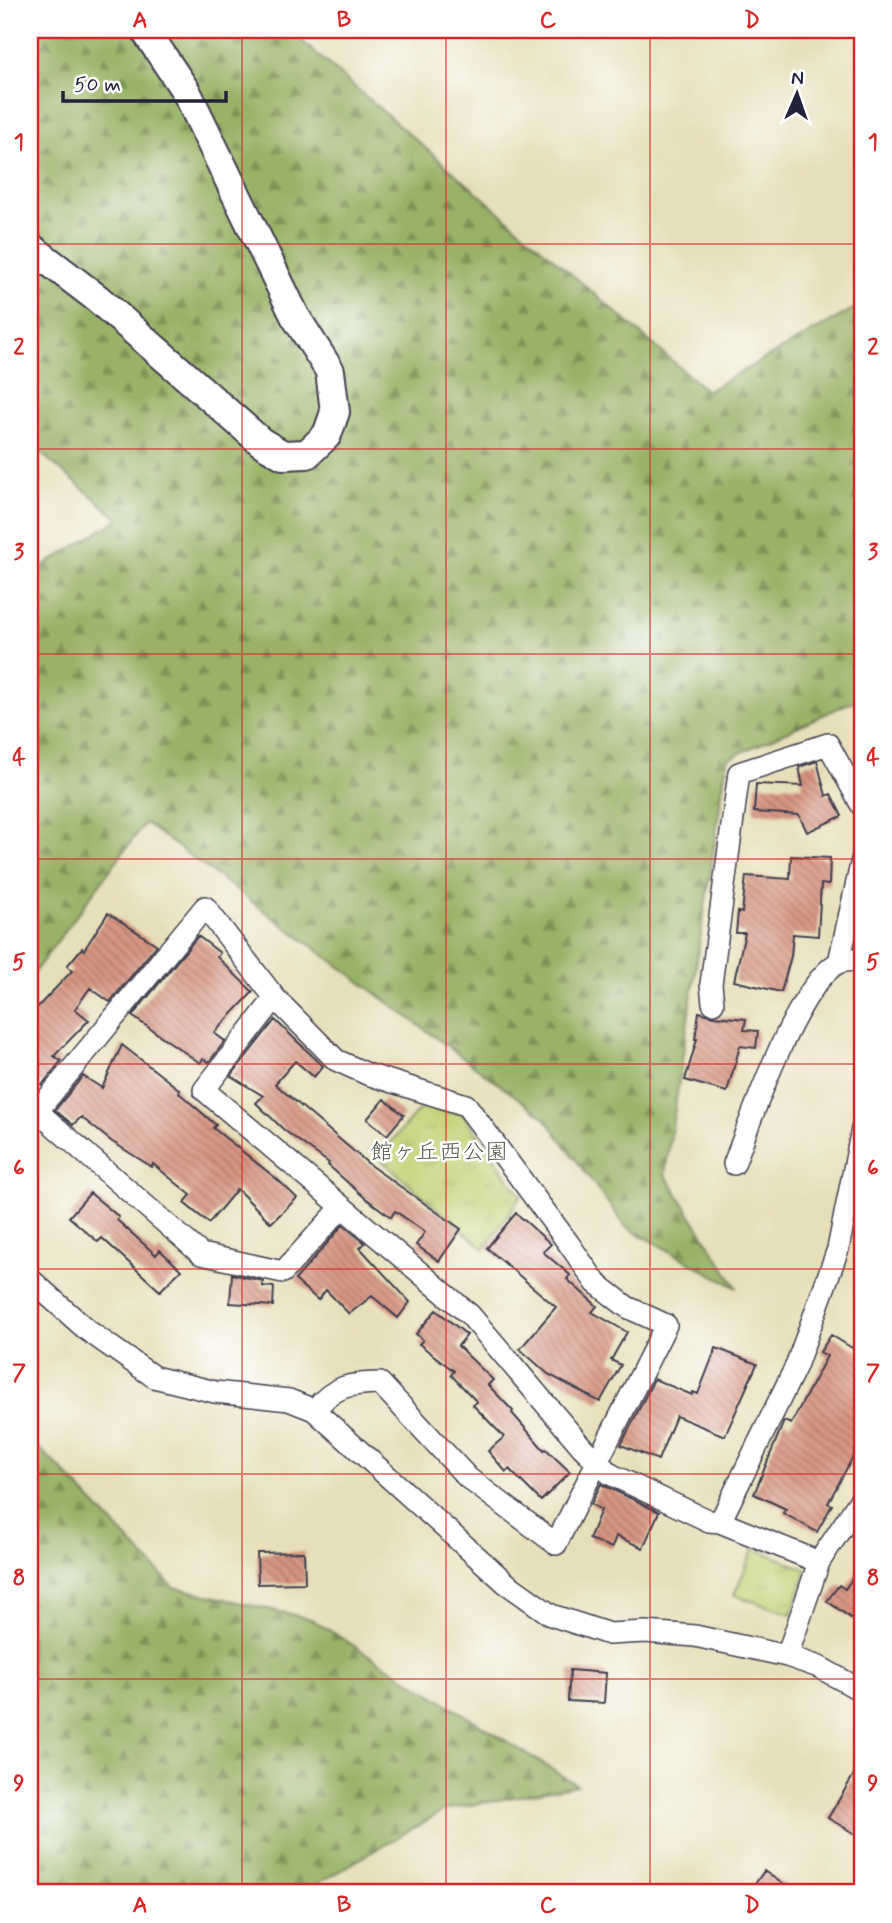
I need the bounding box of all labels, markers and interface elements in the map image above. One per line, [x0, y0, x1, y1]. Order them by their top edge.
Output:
text: A [132, 6, 148, 36]
text: B [337, 6, 352, 36]
text: C [540, 6, 557, 36]
text: D [744, 6, 760, 36]
scale bar [63, 60, 226, 104]
north arrow [762, 60, 832, 130]
text: N [791, 66, 804, 91]
text: 50 m [74, 71, 121, 99]
text: 1 [14, 128, 24, 158]
text: 1 [868, 128, 878, 158]
text: 2 [13, 333, 25, 363]
text: 2 [867, 333, 879, 363]
text: 3 [14, 538, 25, 568]
text: 3 [868, 538, 879, 568]
text: 4 [12, 743, 26, 773]
text: 4 [866, 743, 880, 773]
text: 5 [12, 948, 26, 978]
text: 5 [866, 948, 880, 978]
park label: 館ヶ丘西公園 [370, 1138, 508, 1168]
text: 6 [13, 1154, 25, 1184]
text: 6 [867, 1154, 879, 1184]
text: 7 [12, 1359, 26, 1389]
text: 7 [866, 1359, 880, 1389]
text: 8 [13, 1564, 25, 1594]
text: 8 [867, 1564, 879, 1594]
text: 9 [13, 1769, 25, 1799]
text: 9 [867, 1769, 879, 1799]
text: A [132, 1891, 148, 1921]
text: B [337, 1891, 352, 1921]
text: C [540, 1891, 557, 1921]
text: D [744, 1891, 760, 1921]

